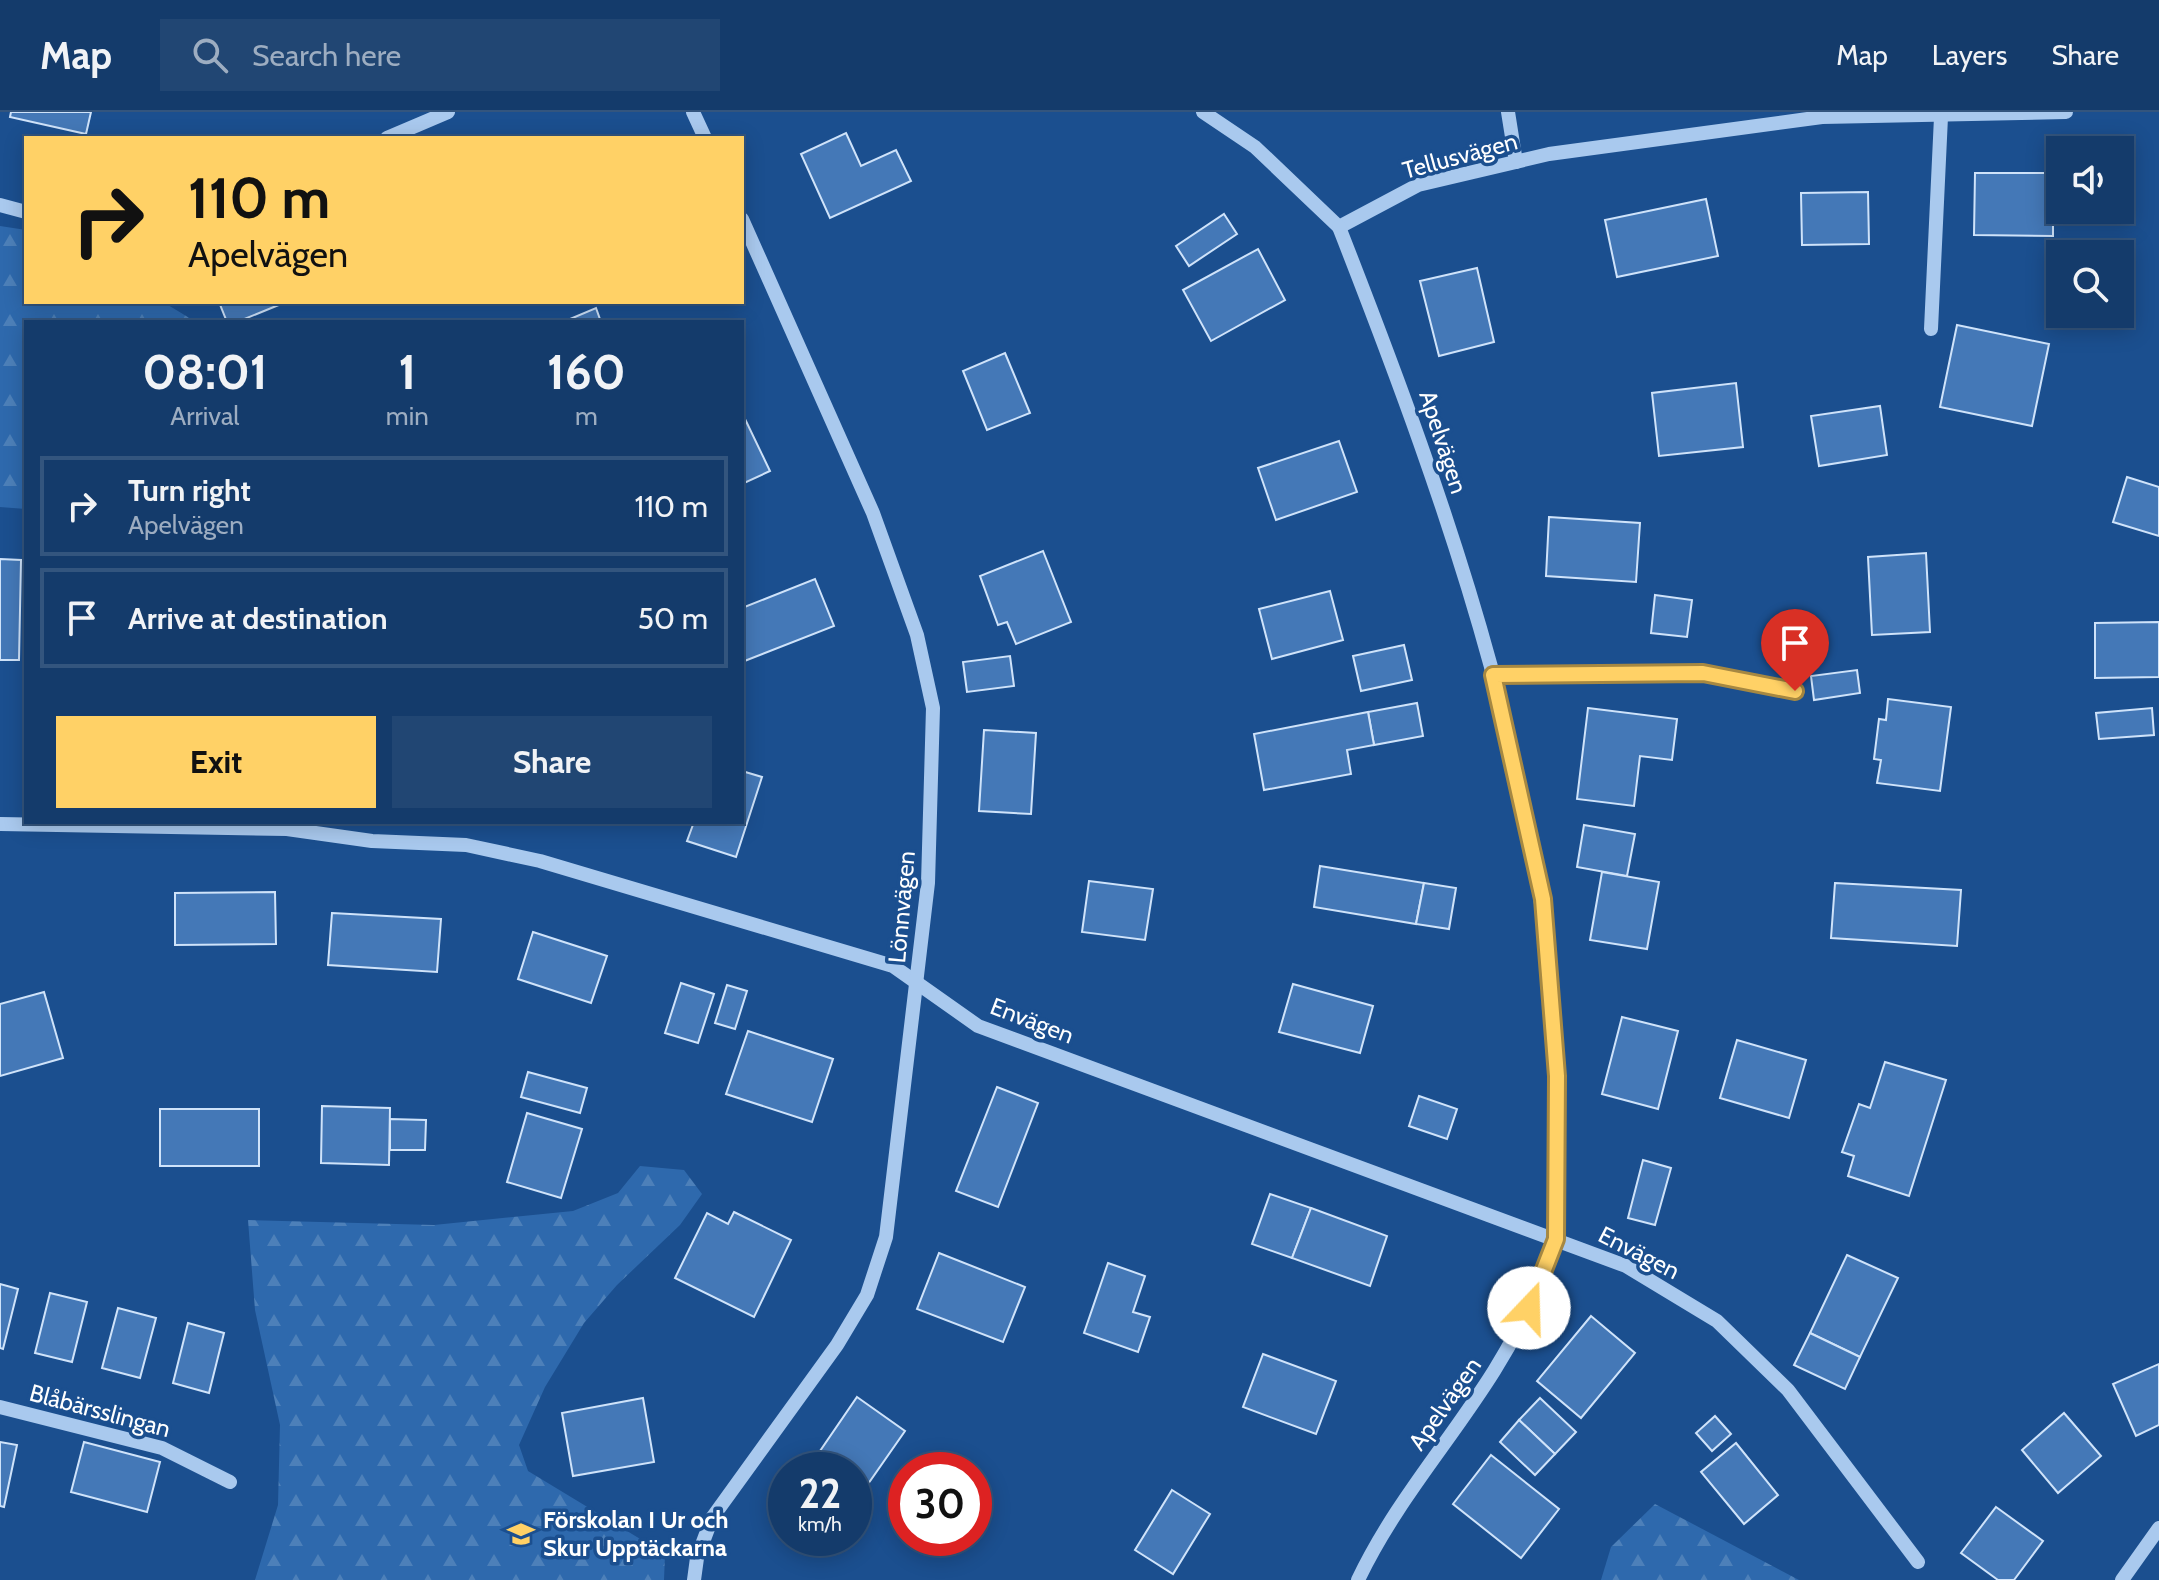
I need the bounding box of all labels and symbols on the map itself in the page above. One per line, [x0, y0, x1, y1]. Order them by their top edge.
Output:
street label: Tellusvägen [1399, 126, 1521, 185]
street label: Apelvägen [1413, 387, 1474, 497]
pin [1761, 609, 1829, 691]
street label: Lönnvägen [882, 850, 921, 964]
street label: Envägen [986, 991, 1078, 1050]
street label: Envägen [1594, 1220, 1685, 1285]
position arrow [1487, 1266, 1571, 1350]
street label: Apelvägen [1402, 1352, 1487, 1456]
street label: Blåbärsslingan [26, 1378, 174, 1443]
speed limit sign: 30 [888, 1452, 992, 1556]
place label: Förskolan I Ur och Skur Upptäckarna [543, 1505, 728, 1562]
school or university icon: Förskolan I Ur och Skur Upptäckarna [506, 1519, 536, 1549]

